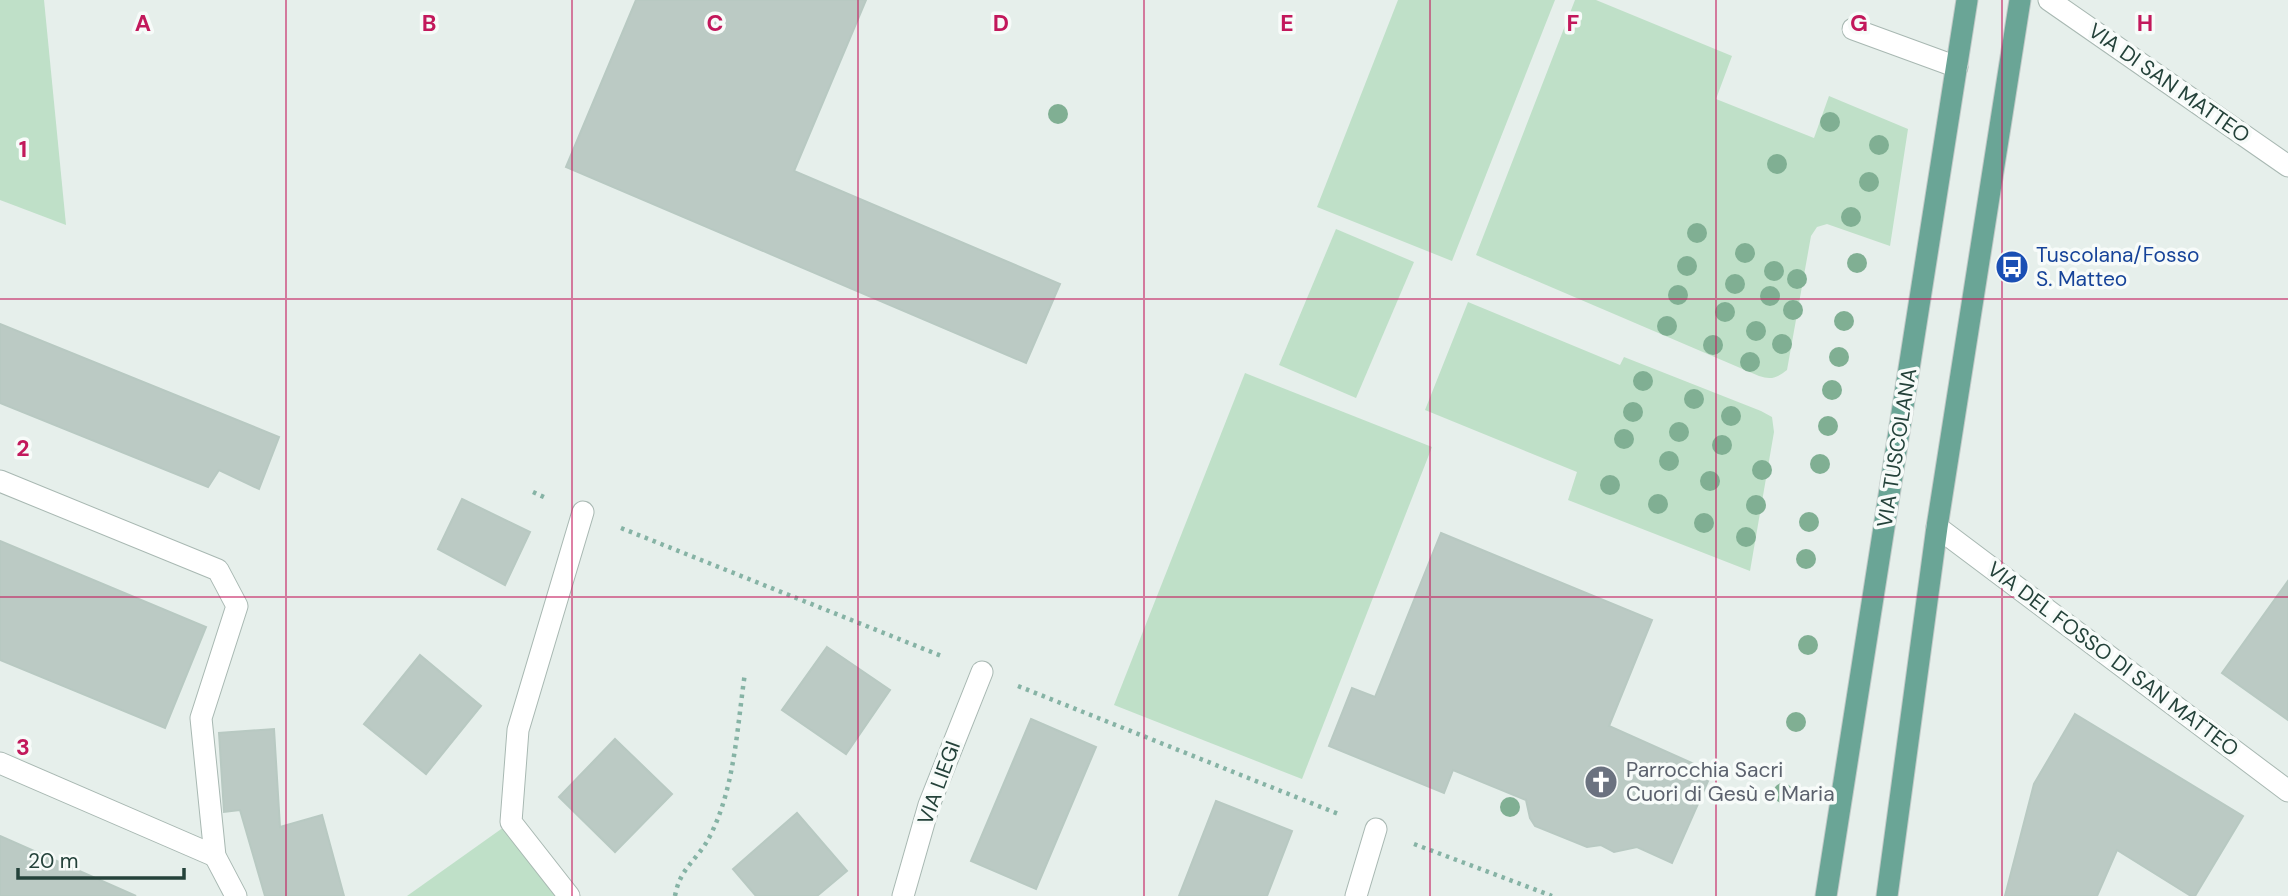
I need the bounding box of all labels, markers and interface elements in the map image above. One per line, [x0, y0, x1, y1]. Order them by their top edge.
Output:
text: A [135, 8, 151, 38]
text: B [422, 8, 436, 38]
text: C [707, 8, 723, 38]
text: D [993, 8, 1009, 38]
text: E [1280, 8, 1294, 38]
text: F [1567, 8, 1580, 38]
text: G [1850, 8, 1868, 38]
text: H [2137, 8, 2153, 38]
street label: VIA DI SAN MATTEO [2083, 17, 2255, 149]
text: 1 [19, 134, 27, 164]
place label: Tuscolana/Fosso S. Matteo [2036, 241, 2200, 293]
bus stop icon: Tuscolana/Fosso S. Matteo [1993, 248, 2031, 286]
street label: VIA TUSCOLANA [1871, 366, 1923, 530]
text: 2 [16, 433, 30, 463]
street label: VIA DEL FOSSO DI SAN MATTEO [1982, 555, 2244, 763]
text: 3 [16, 732, 30, 762]
street label: VIA LIEGI [911, 737, 967, 829]
place label: Parrocchia Sacri Cuori di Gesù e Maria [1626, 756, 1835, 808]
church icon: Parrocchia Sacri Cuori di Gesù e Maria [1582, 763, 1620, 801]
scale bar [18, 836, 184, 880]
text: 20 m [28, 847, 79, 875]

